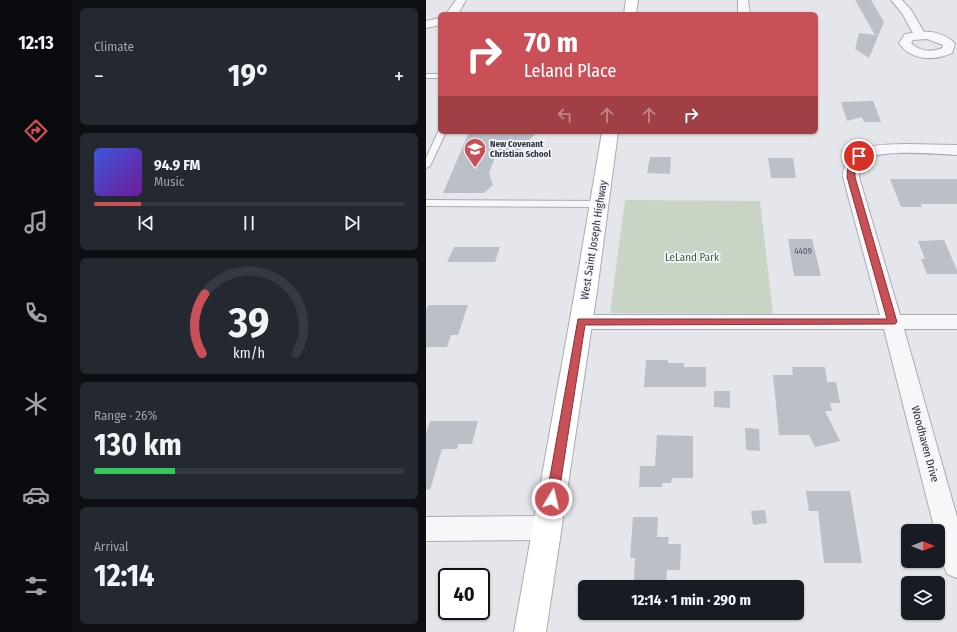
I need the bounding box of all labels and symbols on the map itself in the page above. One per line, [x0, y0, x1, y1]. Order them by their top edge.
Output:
school or university icon: New Covenant Christian School [462, 136, 488, 169]
place label: New Covenant Christian School [490, 139, 551, 159]
pin [842, 139, 876, 173]
street label: West Saint Joseph Highway [578, 179, 610, 301]
house number: 4409 [794, 246, 812, 256]
park label: LeLand Park [665, 251, 720, 264]
street label: Woodhaven Drive [909, 404, 941, 484]
position arrow [531, 478, 573, 520]
north arrow [901, 524, 945, 568]
speed limit sign: 40 [438, 568, 490, 620]

